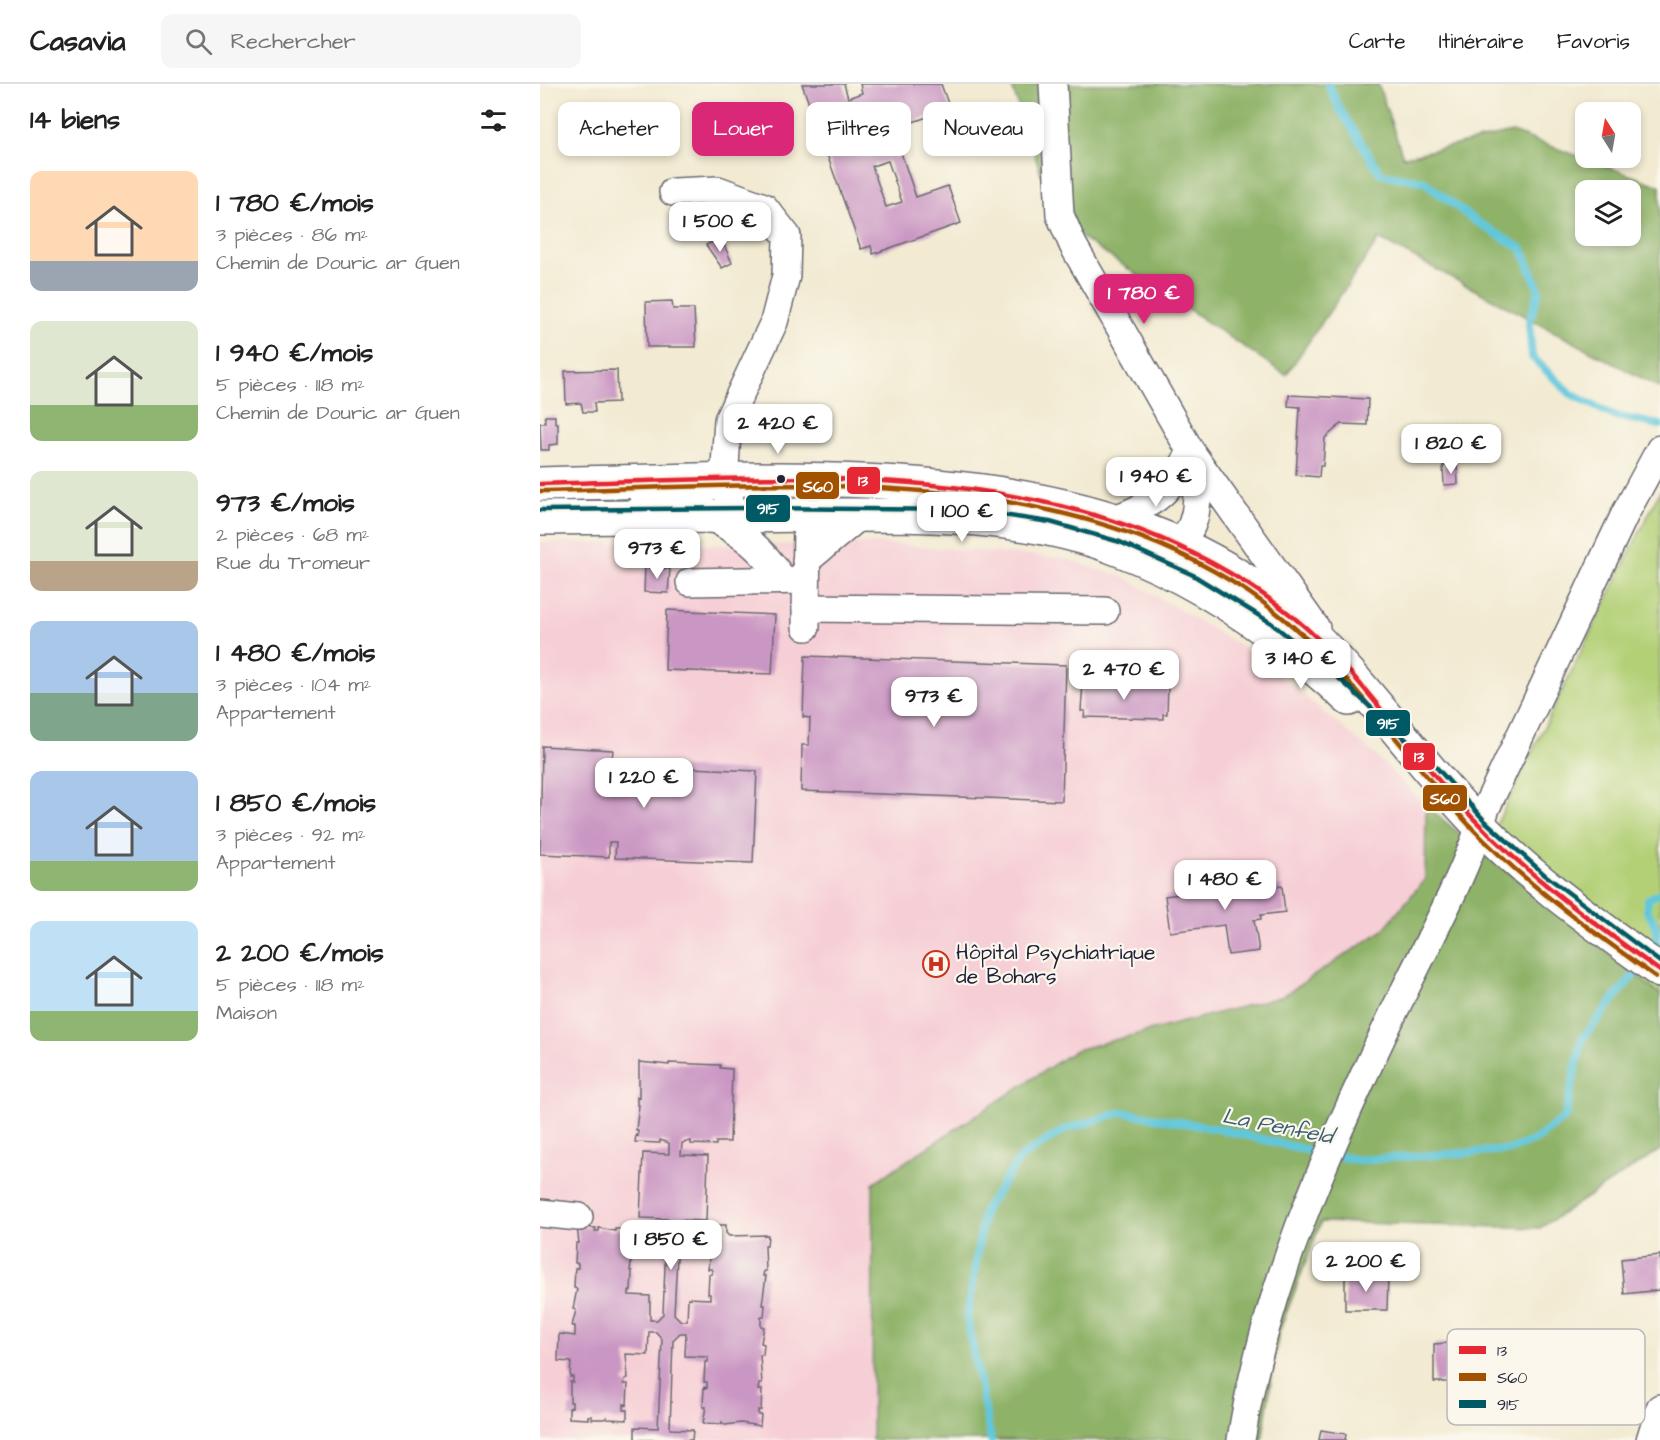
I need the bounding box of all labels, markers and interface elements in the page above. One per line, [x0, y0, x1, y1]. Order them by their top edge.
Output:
search box [161, 14, 581, 68]
text: Casavia [30, 22, 125, 61]
icon: search [182, 25, 215, 58]
text: Rechercher [230, 26, 356, 57]
text: Carte [1349, 27, 1406, 56]
text: Itinéraire [1439, 27, 1524, 56]
text: Favoris [1557, 27, 1630, 56]
text: 14 biens [30, 102, 120, 138]
chip: Acheter [558, 102, 680, 156]
chip: Louer [692, 102, 794, 156]
chip: Filtres [806, 102, 911, 156]
chip: Nouveau [923, 102, 1044, 156]
north arrow [1575, 102, 1641, 168]
map controls [1575, 102, 1641, 246]
icon: filters [477, 104, 510, 137]
button: layers [1575, 180, 1641, 246]
text: 1 780 €/mois [216, 185, 374, 221]
icon: home [78, 195, 150, 267]
pin: 1 500 € [665, 202, 775, 253]
text: 1 500 € [683, 207, 757, 235]
text: 3 pièces · 86 m² [216, 221, 368, 249]
text: Chemin de Douric ar Guen [216, 249, 460, 277]
pin: 1 780 € [1089, 274, 1199, 325]
text: 1 780 € [1108, 279, 1180, 307]
text: 1 940 €/mois [216, 335, 373, 371]
icon: home [78, 345, 150, 417]
text: 5 pièces · 118 m² [216, 371, 365, 399]
text: Chemin de Douric ar Guen [216, 399, 460, 427]
pin: 2 420 € [723, 404, 833, 455]
text: 2 420 € [737, 409, 819, 437]
pin: 1 820 € [1396, 424, 1506, 475]
text: 1 820 € [1415, 429, 1487, 457]
pin: 1 940 € [1101, 457, 1211, 508]
text: 1 940 € [1120, 462, 1192, 490]
line badge: 13 [846, 466, 881, 495]
text: 13 [858, 470, 869, 492]
line badge: S60 [795, 471, 840, 500]
unlabelled marker [775, 473, 787, 485]
text: S60 [802, 476, 833, 498]
text: 973 €/mois [216, 485, 355, 521]
pin: 1 100 € [907, 492, 1017, 543]
line badge: 915 [745, 494, 791, 523]
icon: home [78, 495, 150, 567]
text: 1 100 € [931, 497, 993, 525]
text: 915 [757, 498, 780, 520]
text: 2 pièces · 68 m² [216, 521, 369, 549]
pin: 973 € [615, 529, 699, 580]
text: 973 € [628, 534, 686, 562]
text: Rue du Tromeur [216, 549, 370, 577]
text: 1 480 €/mois [216, 635, 375, 671]
pin: 3 140 € [1246, 639, 1356, 690]
text: 3 140 € [1266, 644, 1336, 672]
icon: home [78, 645, 150, 717]
pin: 2 470 € [1069, 650, 1179, 701]
text: 2 470 € [1083, 655, 1165, 683]
text: 3 pièces · 104 m² [216, 671, 371, 699]
pin: 973 € [892, 677, 976, 728]
text: 973 € [905, 682, 963, 710]
text: Appartement [216, 699, 336, 727]
line badge: 915 [1365, 709, 1411, 737]
text: 915 [1377, 713, 1400, 735]
line badge: 13 [1402, 742, 1436, 771]
text: 13 [1414, 746, 1425, 768]
pin: 1 220 € [589, 758, 699, 809]
text: 1 220 € [609, 763, 679, 791]
line badge: S60 [1422, 784, 1468, 812]
text: 1 850 €/mois [216, 785, 376, 821]
text: S60 [1429, 788, 1460, 810]
icon: home [78, 795, 150, 867]
text: 3 pièces · 92 m² [216, 821, 365, 849]
text: Appartement [216, 849, 336, 877]
pin: 1 480 € [1170, 860, 1280, 911]
text: 1 480 € [1188, 865, 1262, 893]
text: 2 200 €/mois [216, 935, 384, 971]
place label: Hôpital Psychiatrique de Bohars [956, 938, 1155, 991]
icon: home [78, 945, 150, 1017]
hospital icon: Hôpital Psychiatrique de Bohars [921, 949, 951, 979]
text: 5 pièces · 118 m² [216, 971, 365, 999]
text: Maison [216, 999, 277, 1027]
water label: La Penfeld [1220, 1101, 1340, 1153]
pin: 1 850 € [616, 1220, 726, 1271]
text: 1 850 € [634, 1225, 708, 1253]
pin: 2 200 € [1311, 1242, 1421, 1293]
text: 2 200 € [1326, 1247, 1406, 1275]
legend [1447, 1329, 1645, 1425]
text: 13 [1497, 1340, 1507, 1362]
text: S60 [1497, 1367, 1527, 1389]
text: 915 [1497, 1394, 1520, 1416]

